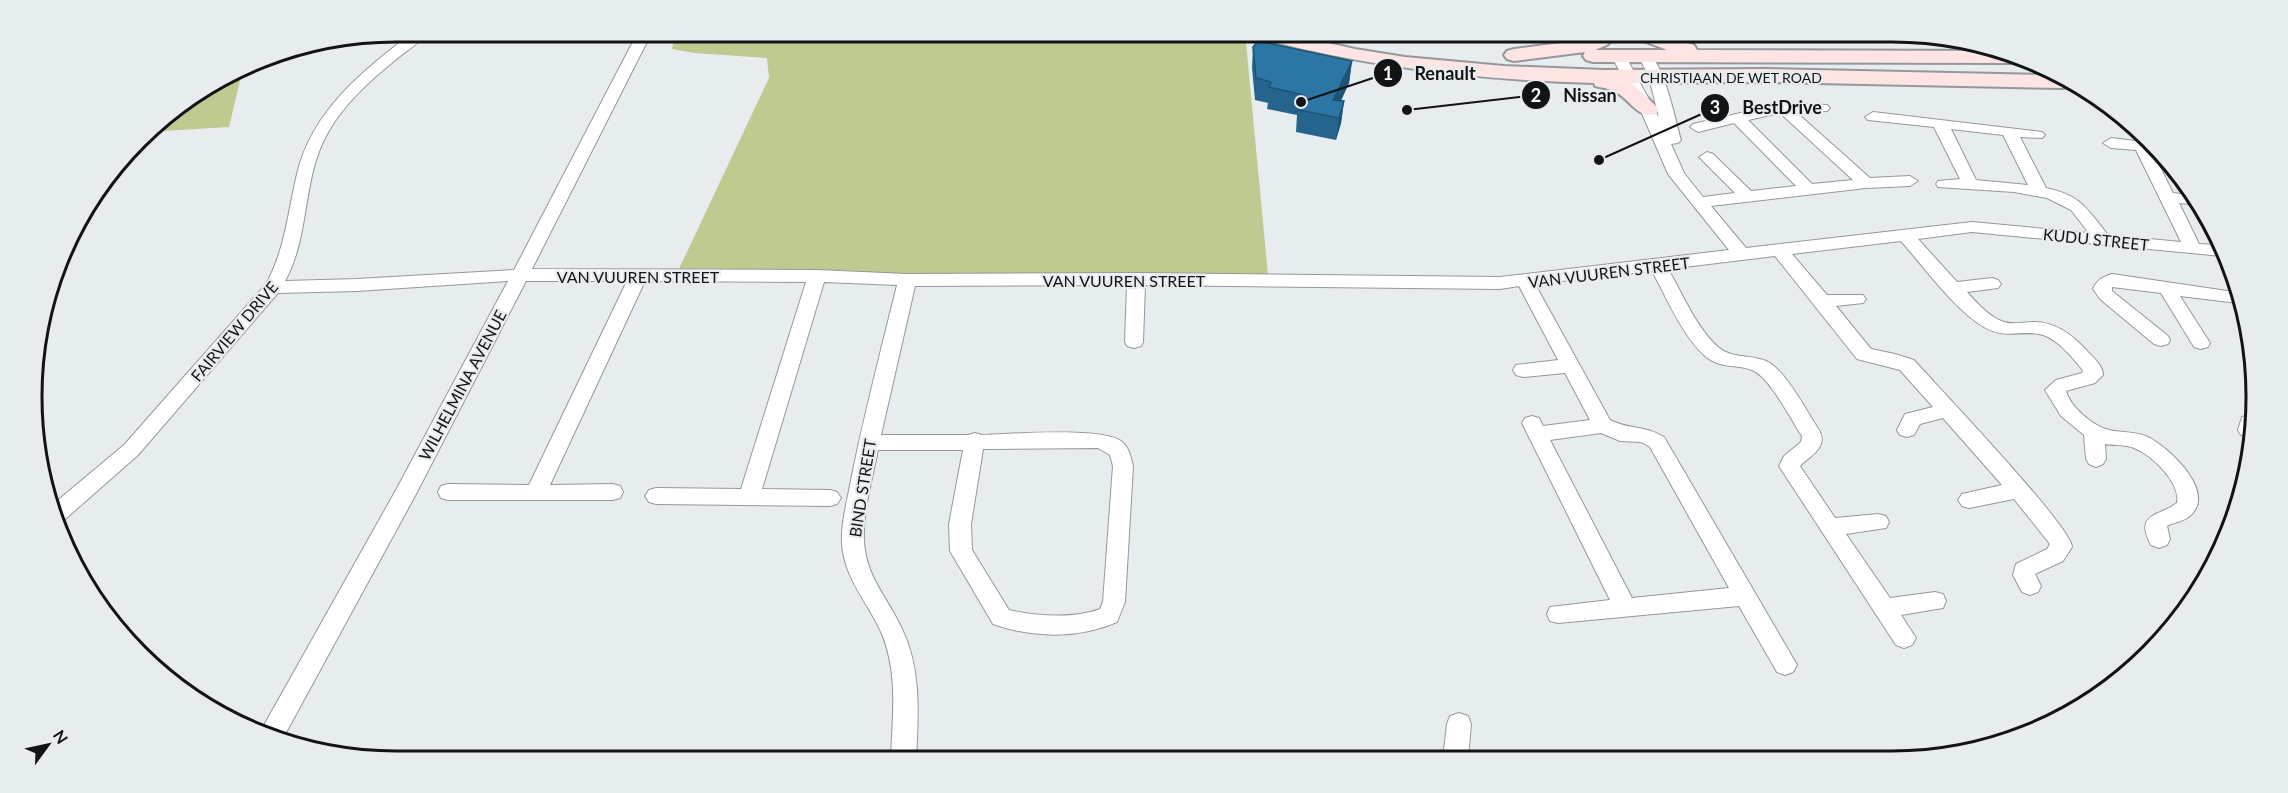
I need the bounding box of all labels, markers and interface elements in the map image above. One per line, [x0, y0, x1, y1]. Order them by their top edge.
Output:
callout: Renault [1373, 55, 1488, 91]
text: 1 [1383, 62, 1393, 84]
text: Renault [1414, 62, 1476, 84]
street label: CHRISTIAAN DE WET ROAD [1640, 69, 1822, 86]
callout: Nissan [1521, 77, 1629, 113]
text: 2 [1531, 84, 1541, 106]
text: Nissan [1563, 84, 1617, 106]
callout: BestDrive [1700, 90, 1833, 126]
text: 3 [1710, 96, 1720, 118]
text: BestDrive [1742, 96, 1822, 118]
street label: KUDU STREET [2042, 224, 2150, 254]
street label: VAN VUUREN STREET [1527, 253, 1691, 291]
street label: VAN VUUREN STREET [557, 267, 720, 286]
street label: VAN VUUREN STREET [1043, 271, 1206, 290]
street label: FAIRVIEW DRIVE [187, 277, 281, 385]
street label: WILHELMINA AVENUE [414, 307, 510, 463]
street label: BIND STREET [845, 437, 879, 539]
north arrow [18, 715, 78, 775]
text: N [50, 726, 72, 747]

